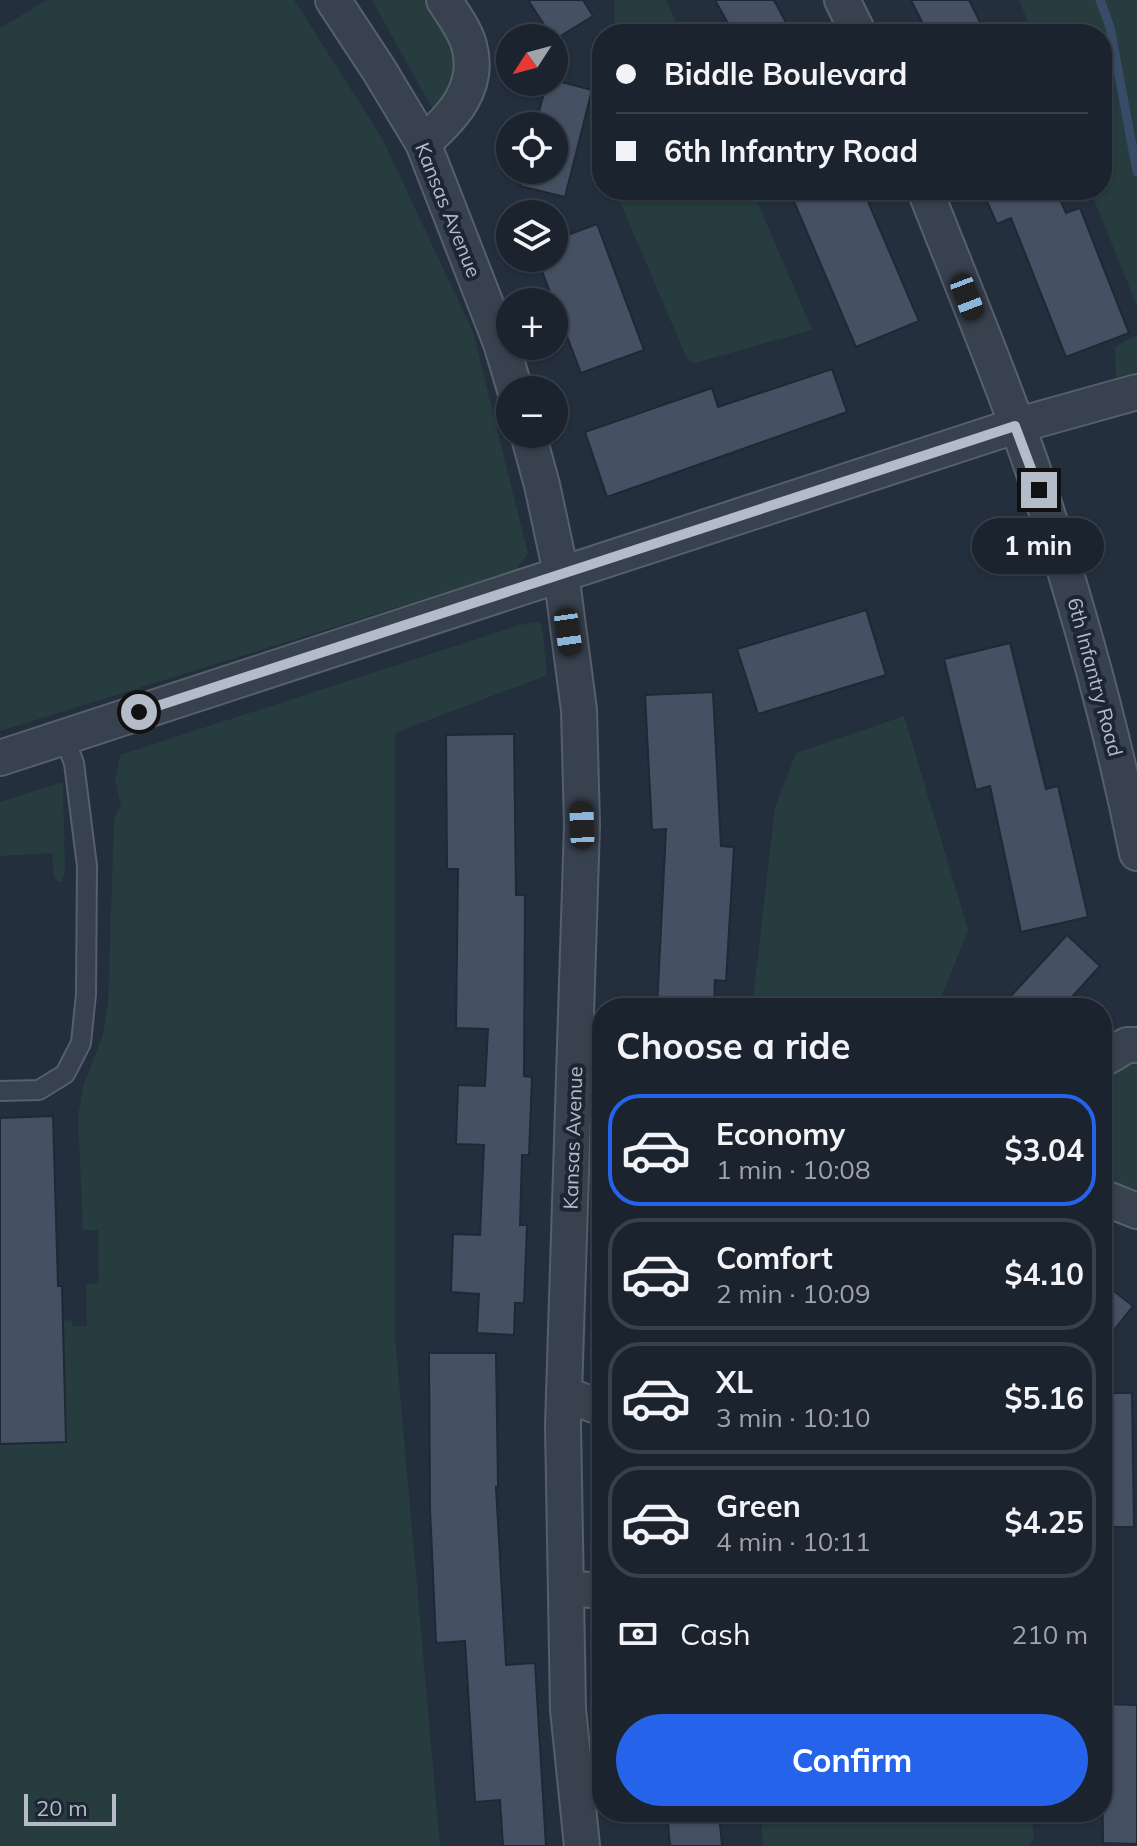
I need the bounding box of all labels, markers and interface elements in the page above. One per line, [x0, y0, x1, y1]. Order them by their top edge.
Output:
north arrow [496, 24, 568, 96]
map controls [496, 24, 568, 448]
text: Biddle Boulevard [664, 55, 907, 93]
button: locate [496, 112, 568, 184]
text: 6th Infantry Road [664, 132, 918, 170]
street label: Kansas Avenue [410, 139, 487, 281]
button: layers [496, 200, 568, 272]
car [947, 270, 987, 324]
button: + [496, 288, 568, 360]
button: − [496, 376, 568, 448]
route end [1021, 472, 1057, 508]
callout: 1 min [973, 518, 1105, 574]
text: 1 min [1004, 529, 1072, 562]
street label: 6th Infantry Road [1062, 595, 1129, 759]
car [553, 607, 583, 657]
route start [121, 694, 157, 730]
car [569, 801, 595, 849]
text: Choose a ride [616, 1023, 850, 1068]
street label: Kansas Avenue [558, 1066, 587, 1210]
icon: car [620, 1114, 692, 1186]
text: Economy [716, 1115, 845, 1153]
text: $3.04 [1005, 1131, 1084, 1169]
text: 1 min · 10:08 [716, 1153, 871, 1186]
icon: car [620, 1238, 692, 1310]
text: Comfort [716, 1239, 833, 1277]
text: $4.10 [1005, 1255, 1084, 1293]
text: 2 min · 10:09 [716, 1277, 871, 1310]
icon: car [620, 1362, 692, 1434]
text: XL [716, 1363, 753, 1401]
text: $5.16 [1005, 1379, 1084, 1417]
text: 3 min · 10:10 [716, 1401, 871, 1434]
icon: car [620, 1486, 692, 1558]
text: Green [716, 1487, 801, 1525]
text: $4.25 [1005, 1503, 1084, 1541]
text: 4 min · 10:11 [716, 1525, 871, 1558]
icon: cash [616, 1612, 660, 1656]
text: Cash [680, 1615, 751, 1653]
text: 210 m [1012, 1618, 1088, 1651]
button: Confirm [616, 1714, 1088, 1806]
scale bar [24, 1790, 116, 1826]
text: 20 m [36, 1794, 87, 1822]

